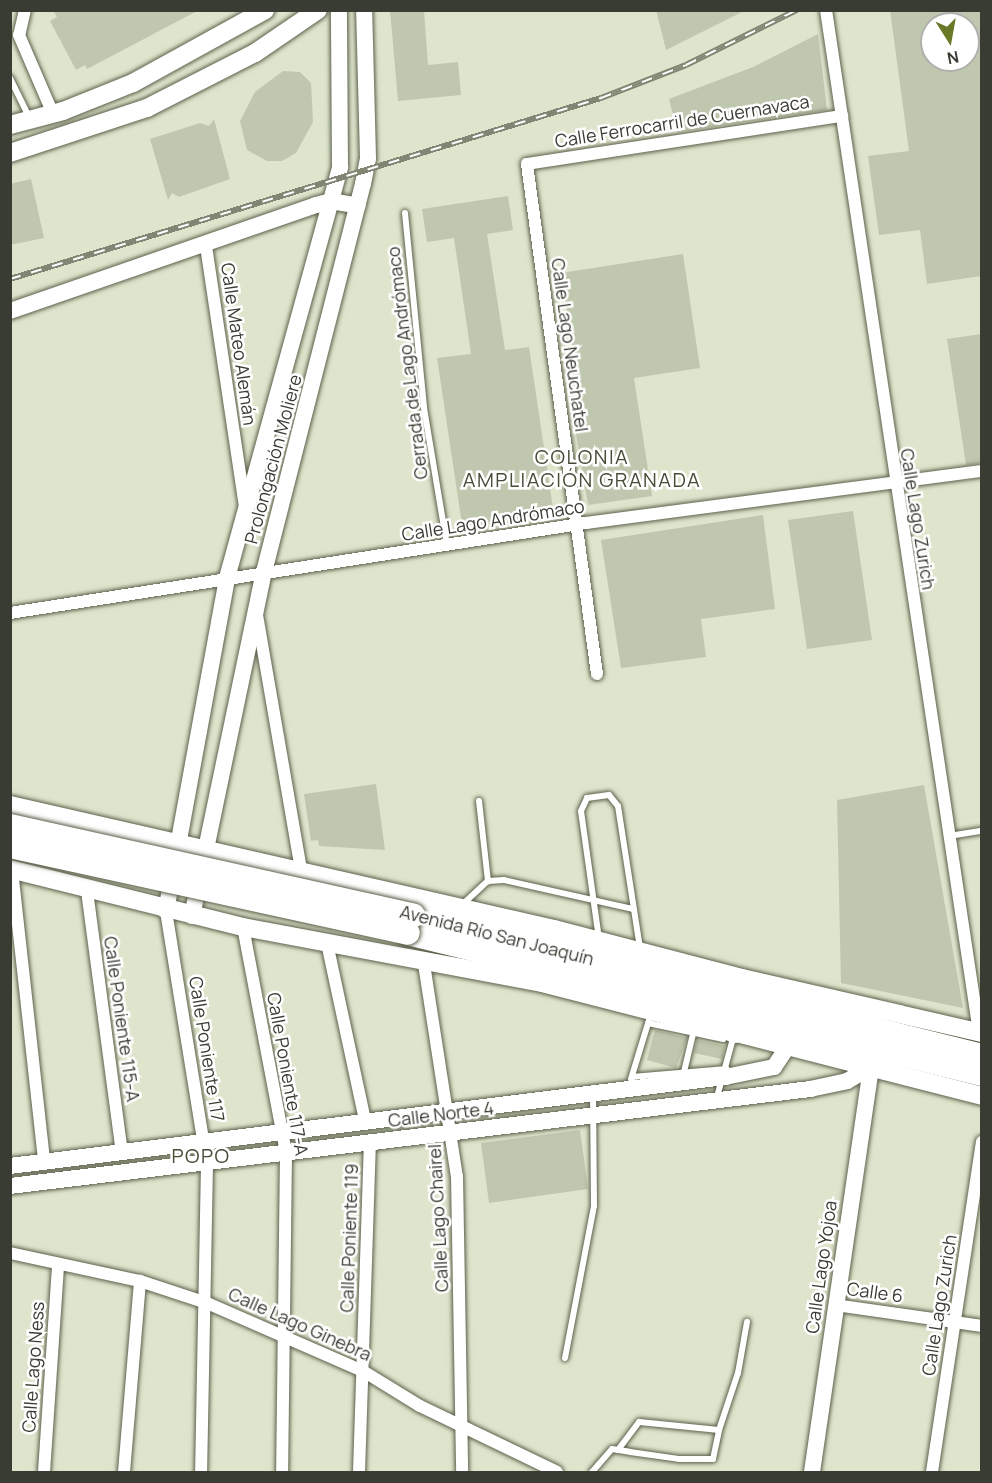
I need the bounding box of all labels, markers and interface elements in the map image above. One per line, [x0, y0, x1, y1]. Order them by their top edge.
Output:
north arrow [920, 12, 980, 72]
text: N [945, 46, 961, 70]
street label: Calle Ferrocarril de Cuernavaca [553, 90, 811, 152]
street label: Cerrada de Lago Andrómaco [382, 245, 432, 481]
street label: Calle Lago Neuchatel [547, 257, 593, 433]
street label: Calle Mateo Alemán [217, 261, 261, 427]
street label: Prolongación Moliere [240, 372, 306, 546]
district label: COLONIA AMPLIACIÓN GRANADA [463, 445, 701, 492]
street label: Calle Lago Zurich [896, 447, 940, 591]
street label: Calle Lago Andrómaco [400, 495, 586, 545]
street label: Avenida Río San Joaquín [398, 900, 596, 970]
street label: Calle Poniente 115-A [100, 935, 144, 1103]
street label: Calle Poniente 117 [185, 975, 229, 1123]
street label: Calle Poniente 117-A [263, 991, 313, 1157]
street label: Calle Norte 4 [387, 1097, 495, 1131]
district label: POPO [171, 1143, 231, 1167]
street label: Calle Lago Chairel [423, 1143, 453, 1293]
street label: Calle Poniente 119 [336, 1163, 362, 1313]
street label: Calle Lago Yojoa [801, 1199, 841, 1335]
street label: Calle Lago Zurich [917, 1233, 961, 1377]
street label: Calle 6 [845, 1277, 905, 1307]
street label: Calle Lago Ginebra [225, 1283, 375, 1365]
street label: Calle Lago Ness [18, 1301, 48, 1433]

